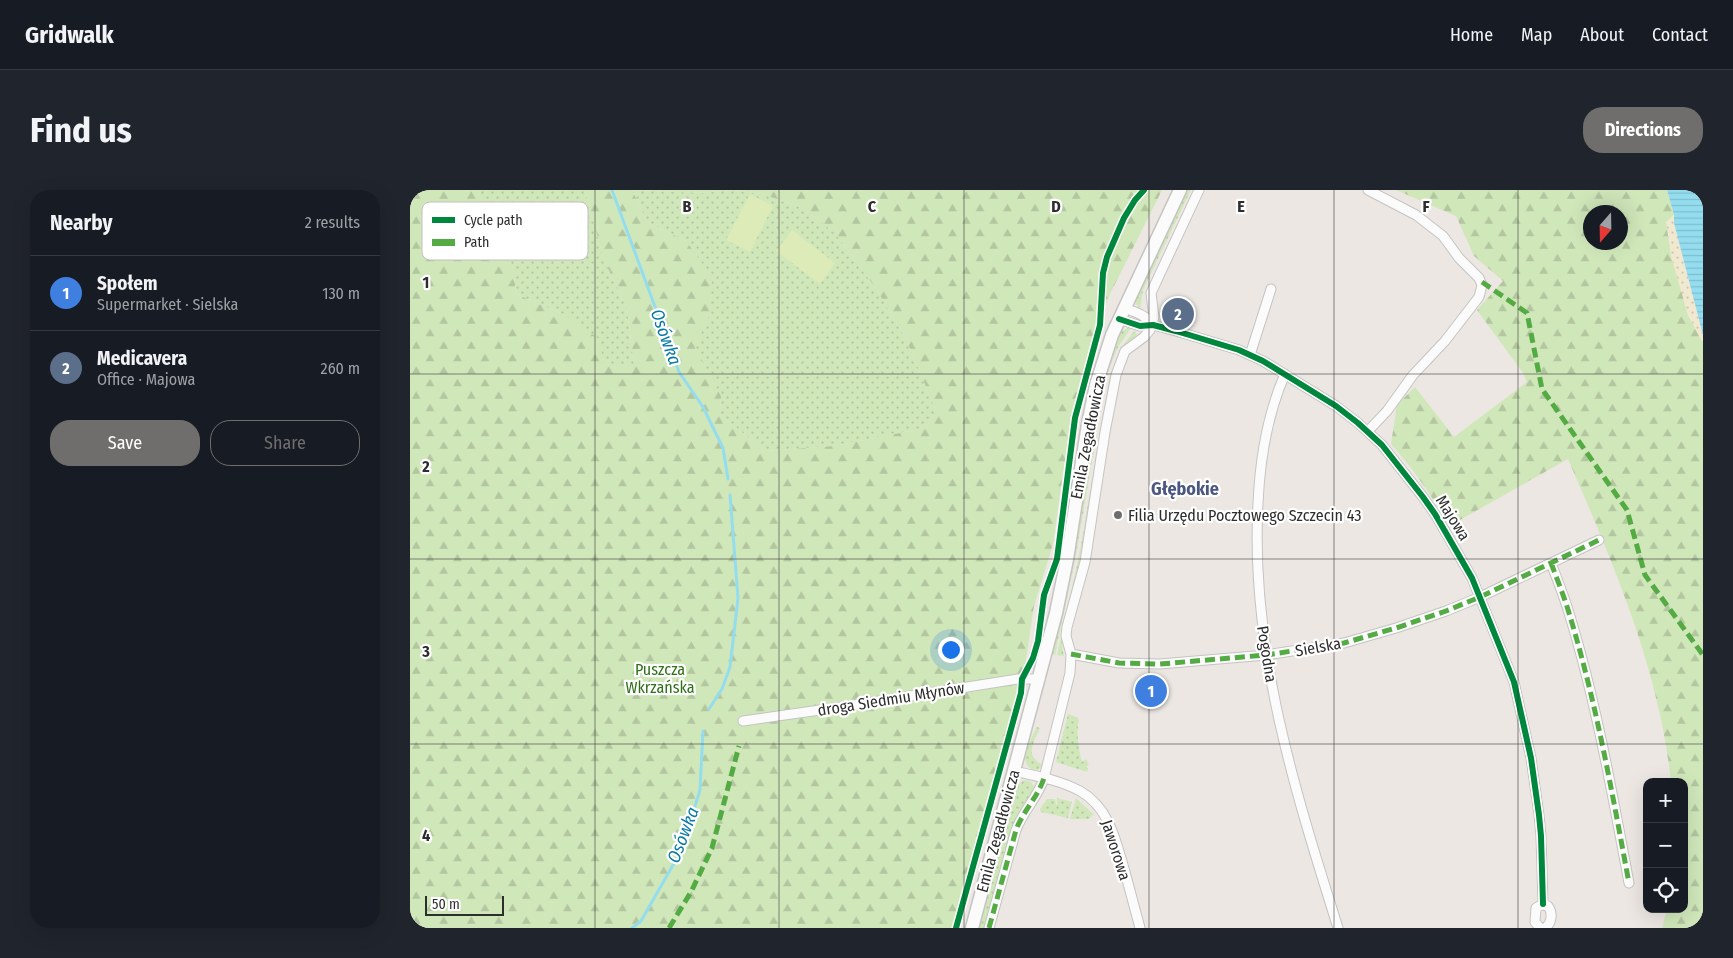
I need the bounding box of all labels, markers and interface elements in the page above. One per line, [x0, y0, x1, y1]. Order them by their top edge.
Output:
text: Gridwalk [25, 21, 114, 49]
text: Home [1450, 24, 1493, 46]
text: Map [1521, 24, 1552, 46]
text: About [1580, 24, 1624, 46]
text: Contact [1652, 24, 1708, 46]
button: Directions [1583, 107, 1703, 153]
text: Find us [30, 109, 132, 151]
text: B [683, 197, 692, 216]
text: C [868, 197, 877, 216]
text: D [1051, 197, 1061, 216]
text: E [1237, 197, 1245, 216]
text: F [1422, 197, 1430, 216]
legend [422, 202, 588, 260]
north arrow [1583, 205, 1628, 250]
text: Nearby [50, 210, 112, 236]
text: Cycle path [464, 212, 523, 229]
text: 2 results [305, 213, 360, 232]
text: Path [464, 234, 489, 251]
text: Społem [97, 272, 157, 295]
text: 1 [423, 273, 429, 292]
text: 1 [63, 284, 69, 303]
text: 130 m [322, 284, 360, 303]
text: Supermarket · Sielska [97, 295, 238, 314]
pin: 2 [1162, 295, 1194, 333]
water label: Osówka [646, 306, 686, 368]
text: Medicavera [97, 347, 187, 370]
text: 2 [62, 359, 70, 378]
text: 260 m [321, 359, 360, 378]
text: Office · Majowa [97, 370, 195, 389]
street label: Emila Zegadłowicza [1067, 373, 1109, 501]
button: Save [50, 420, 200, 466]
button: Share [210, 420, 360, 466]
text: 2 [421, 457, 430, 476]
district label: Głębokie [1151, 478, 1219, 500]
street label: Majowa [1432, 492, 1474, 544]
place label: Filia Urzędu Pocztowego Szczecin 43 [1128, 506, 1362, 525]
marker: Filia Urzędu Pocztowego Szczecin 43 [1112, 509, 1124, 521]
street label: Pogodna [1253, 624, 1281, 684]
street label: Sielska [1294, 634, 1342, 660]
your location [938, 637, 964, 663]
text: 3 [421, 642, 430, 661]
park label: Puszcza Wkrzańska [625, 660, 695, 697]
pin: 1 [1135, 672, 1167, 710]
street label: droga Siedmiu Młynów [816, 678, 966, 720]
street label: Emila Zegadłowicza [972, 767, 1024, 895]
map controls [1643, 778, 1688, 913]
button: + [1643, 778, 1688, 823]
water label: Osówka [662, 804, 704, 866]
street label: Jaworowa [1097, 817, 1135, 883]
button: − [1643, 823, 1688, 868]
text: 4 [422, 826, 430, 845]
button: locate [1643, 868, 1688, 913]
scale bar [425, 893, 504, 916]
text: 50 m [432, 896, 460, 913]

